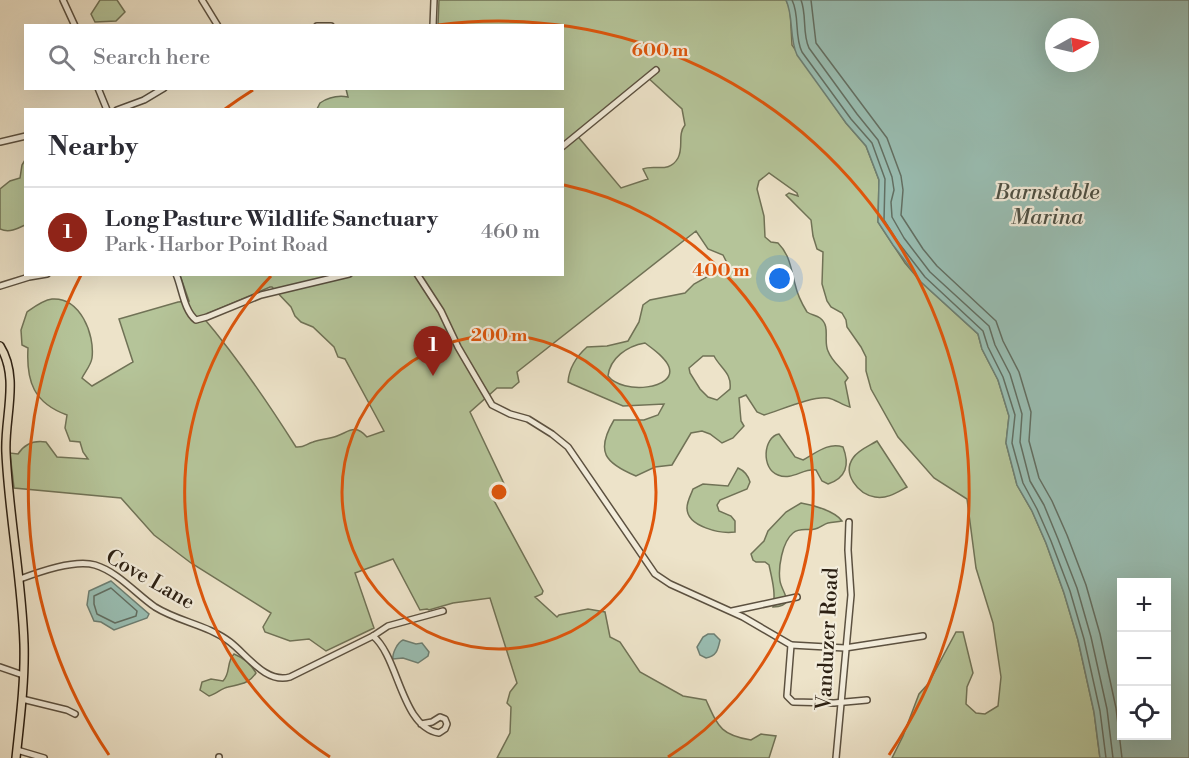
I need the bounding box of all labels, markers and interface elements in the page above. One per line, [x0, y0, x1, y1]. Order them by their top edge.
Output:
north arrow [1045, 18, 1099, 72]
search box [24, 24, 564, 90]
text: 600 m [632, 39, 689, 62]
icon: search [45, 41, 78, 74]
text: Search here [93, 44, 210, 71]
text: Nearby [48, 131, 138, 163]
water label: Barnstable Marina [993, 179, 1100, 231]
text: Long Pasture Wildlife Sanctuary [105, 206, 438, 233]
text: 1 [63, 220, 72, 245]
text: 460 m [481, 220, 540, 245]
text: Park · Harbor Point Road [105, 233, 328, 258]
text: 400 m [692, 259, 750, 282]
your location [765, 264, 794, 293]
text: 200 m [471, 324, 528, 347]
pin: 1 [414, 326, 452, 376]
centre of rings [489, 482, 509, 502]
street label: Cove Lane [101, 544, 199, 616]
street label: Vanduzer Road [811, 567, 845, 712]
map controls [1117, 578, 1171, 740]
button: + [1117, 578, 1171, 632]
button: − [1117, 632, 1171, 686]
button: locate [1117, 686, 1171, 740]

